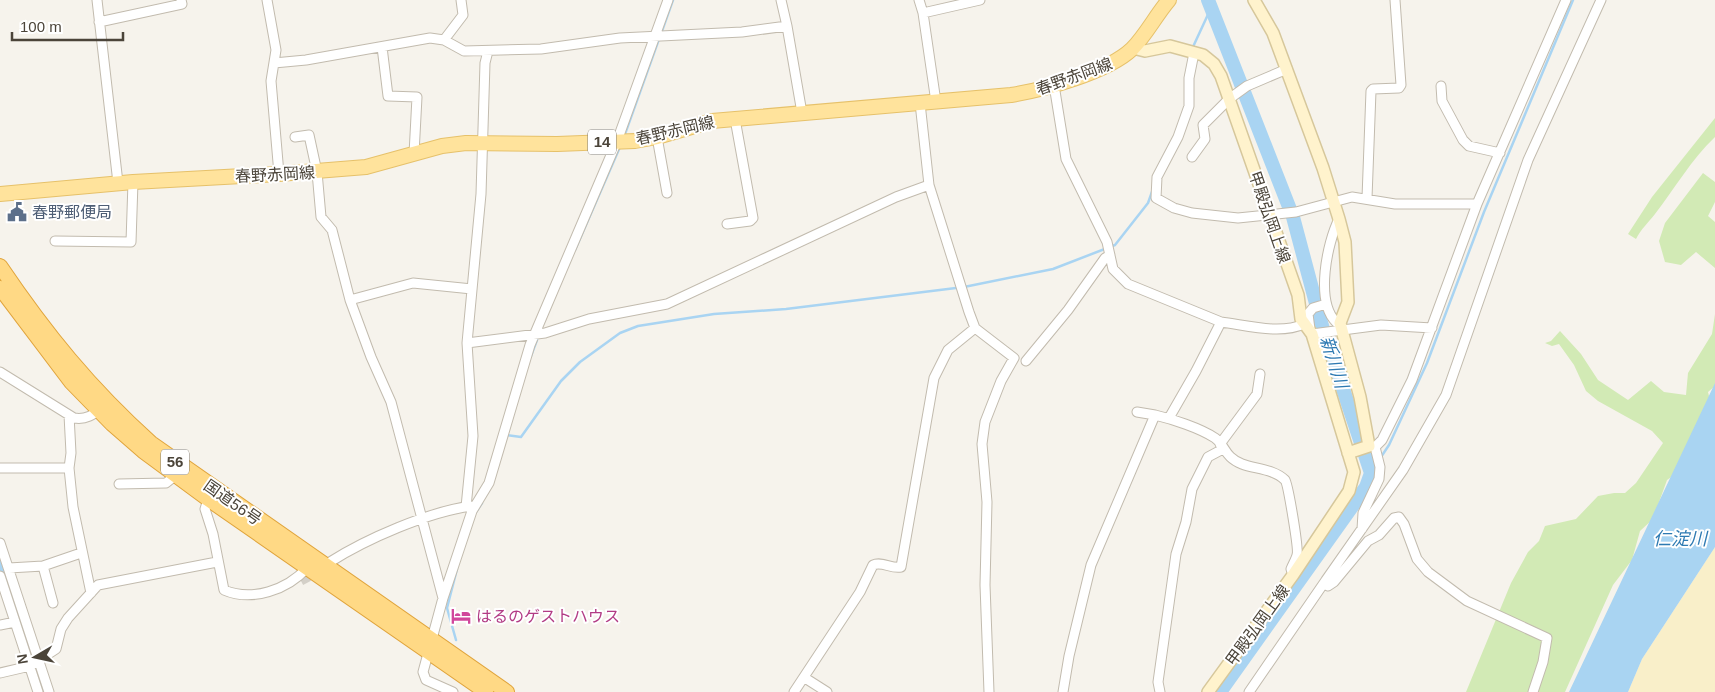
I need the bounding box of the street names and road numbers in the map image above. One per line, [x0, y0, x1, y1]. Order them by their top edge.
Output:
street label: 春野赤岡線 [1034, 55, 1115, 98]
street label: 春野赤岡線 [634, 113, 716, 148]
road number: 14 [588, 130, 616, 154]
street label: 春野赤岡線 [235, 164, 315, 185]
street label: 甲殿弘岡上線 [1246, 169, 1293, 265]
road number: 56 [161, 450, 189, 474]
street label: 国道56号 [201, 477, 265, 528]
street label: 甲殿弘岡上線 [1222, 581, 1292, 669]

